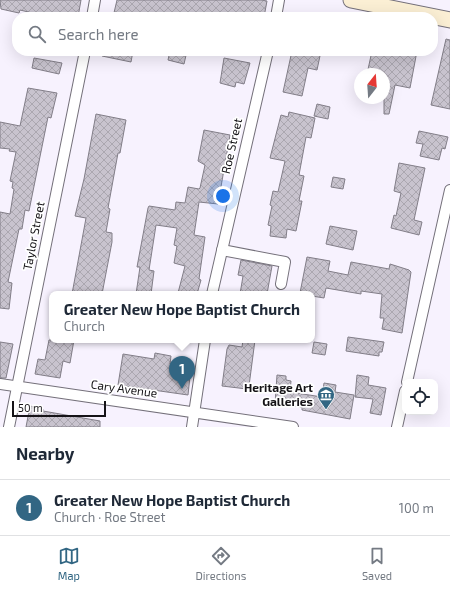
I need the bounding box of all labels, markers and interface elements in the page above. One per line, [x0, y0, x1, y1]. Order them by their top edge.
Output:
search box [12, 12, 438, 56]
icon: search [26, 23, 48, 45]
text: Search here [58, 25, 139, 43]
north arrow [354, 68, 390, 104]
street label: Roe Street [218, 116, 244, 175]
your location [213, 186, 233, 206]
street label: Taylor Street [19, 200, 47, 271]
popup [49, 291, 315, 343]
text: Greater New Hope Baptist Church [64, 300, 300, 318]
text: Church [64, 318, 105, 334]
pin: 1 [169, 356, 195, 389]
street label: Cary Avenue [90, 376, 158, 400]
map controls [402, 379, 438, 415]
button: locate [402, 379, 438, 415]
place label: Heritage Art Galleries [244, 380, 313, 408]
museum icon: Heritage Art Galleries [316, 385, 336, 410]
scale bar [12, 399, 106, 418]
text: 50 m [18, 401, 43, 414]
text: Nearby [16, 443, 74, 463]
text: Greater New Hope Baptist Church [54, 491, 290, 509]
text: 1 [26, 500, 32, 516]
text: 100 m [399, 500, 434, 516]
text: Church · Roe Street [54, 509, 166, 525]
tab: Map [58, 545, 80, 582]
tab: Directions [196, 545, 246, 582]
tab: Saved [362, 545, 392, 582]

